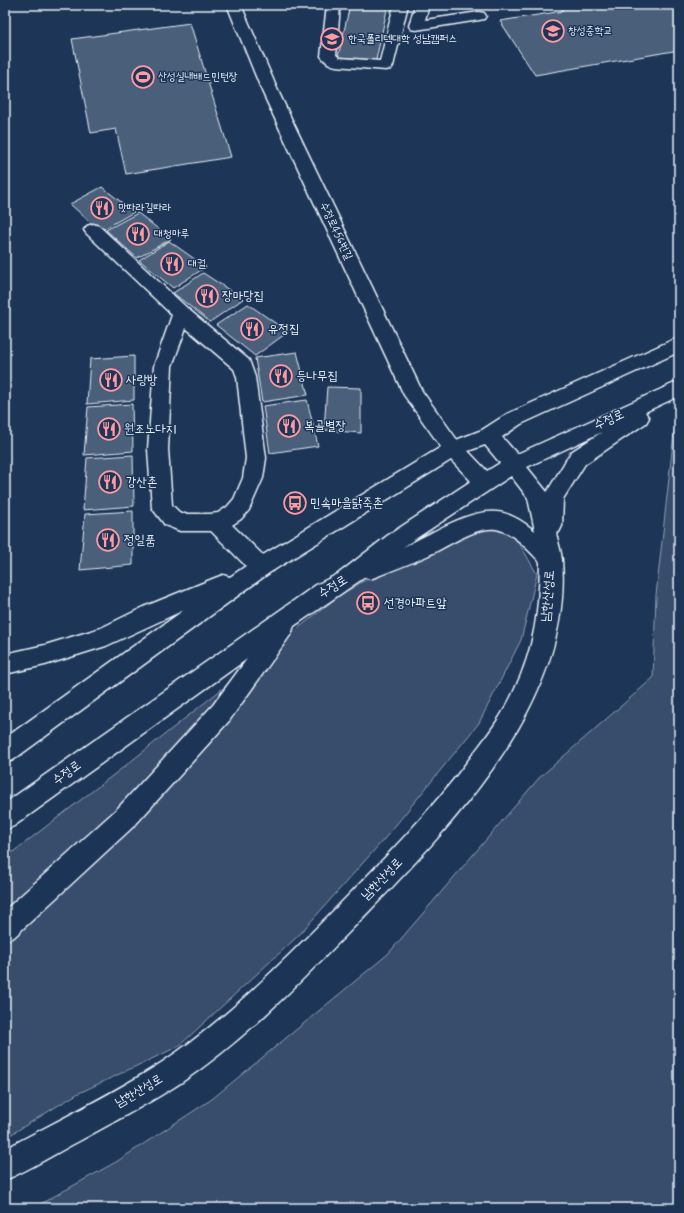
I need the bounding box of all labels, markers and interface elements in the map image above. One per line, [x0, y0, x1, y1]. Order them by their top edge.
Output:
school or university icon: 창성중학교 [540, 18, 566, 44]
place label: 창성중학교 [568, 24, 612, 38]
school or university icon: 한국폴리텍대학 성남캠퍼스 [319, 26, 345, 52]
place label: 한국폴리텍대학 성남캠퍼스 [348, 32, 457, 46]
sports icon: 산성실내배드민턴장 [130, 64, 156, 90]
place label: 산성실내배드민턴장 [158, 70, 238, 84]
restaurant icon: 맛따라길따라 [89, 195, 115, 221]
street label: 수정로456번길 [317, 200, 356, 262]
place label: 맛따라길따라 [118, 201, 171, 215]
restaurant icon: 대청마루 [125, 221, 151, 247]
place label: 대청마루 [154, 227, 190, 241]
restaurant icon: 대궐 [159, 251, 185, 277]
place label: 대궐 [188, 257, 206, 271]
restaurant icon: 장마당집 [194, 283, 220, 309]
place label: 장마당집 [222, 288, 264, 305]
restaurant icon: 유정집 [239, 316, 265, 342]
place label: 유정집 [268, 321, 299, 338]
restaurant icon: 등나무집 [268, 363, 294, 389]
restaurant icon: 사랑방 [98, 367, 124, 393]
place label: 등나무집 [296, 368, 338, 385]
place label: 사랑방 [125, 372, 158, 389]
street label: 수정로 [591, 406, 627, 434]
restaurant icon: 복골별장 [276, 413, 302, 439]
restaurant icon: 원조노다지 [96, 416, 122, 442]
place label: 복골별장 [304, 418, 346, 435]
place label: 원조노다지 [124, 421, 176, 438]
restaurant icon: 강산촌 [97, 469, 123, 495]
place label: 강산촌 [126, 474, 157, 491]
bus stop icon: 민속마을닭죽촌 [282, 490, 308, 516]
place label: 민속마을닭죽촌 [310, 495, 383, 512]
restaurant icon: 정일품 [95, 527, 121, 553]
place label: 정일품 [124, 532, 155, 549]
street label: 남한산성로 [537, 569, 559, 623]
street label: 수정로 [315, 571, 351, 603]
bus stop icon: 선경아파트앞 [355, 590, 381, 616]
place label: 선경아파트앞 [384, 595, 447, 612]
street label: 수정로 [49, 757, 85, 789]
street label: 남한산성로 [358, 854, 406, 904]
street label: 남한산성로 [112, 1071, 166, 1111]

